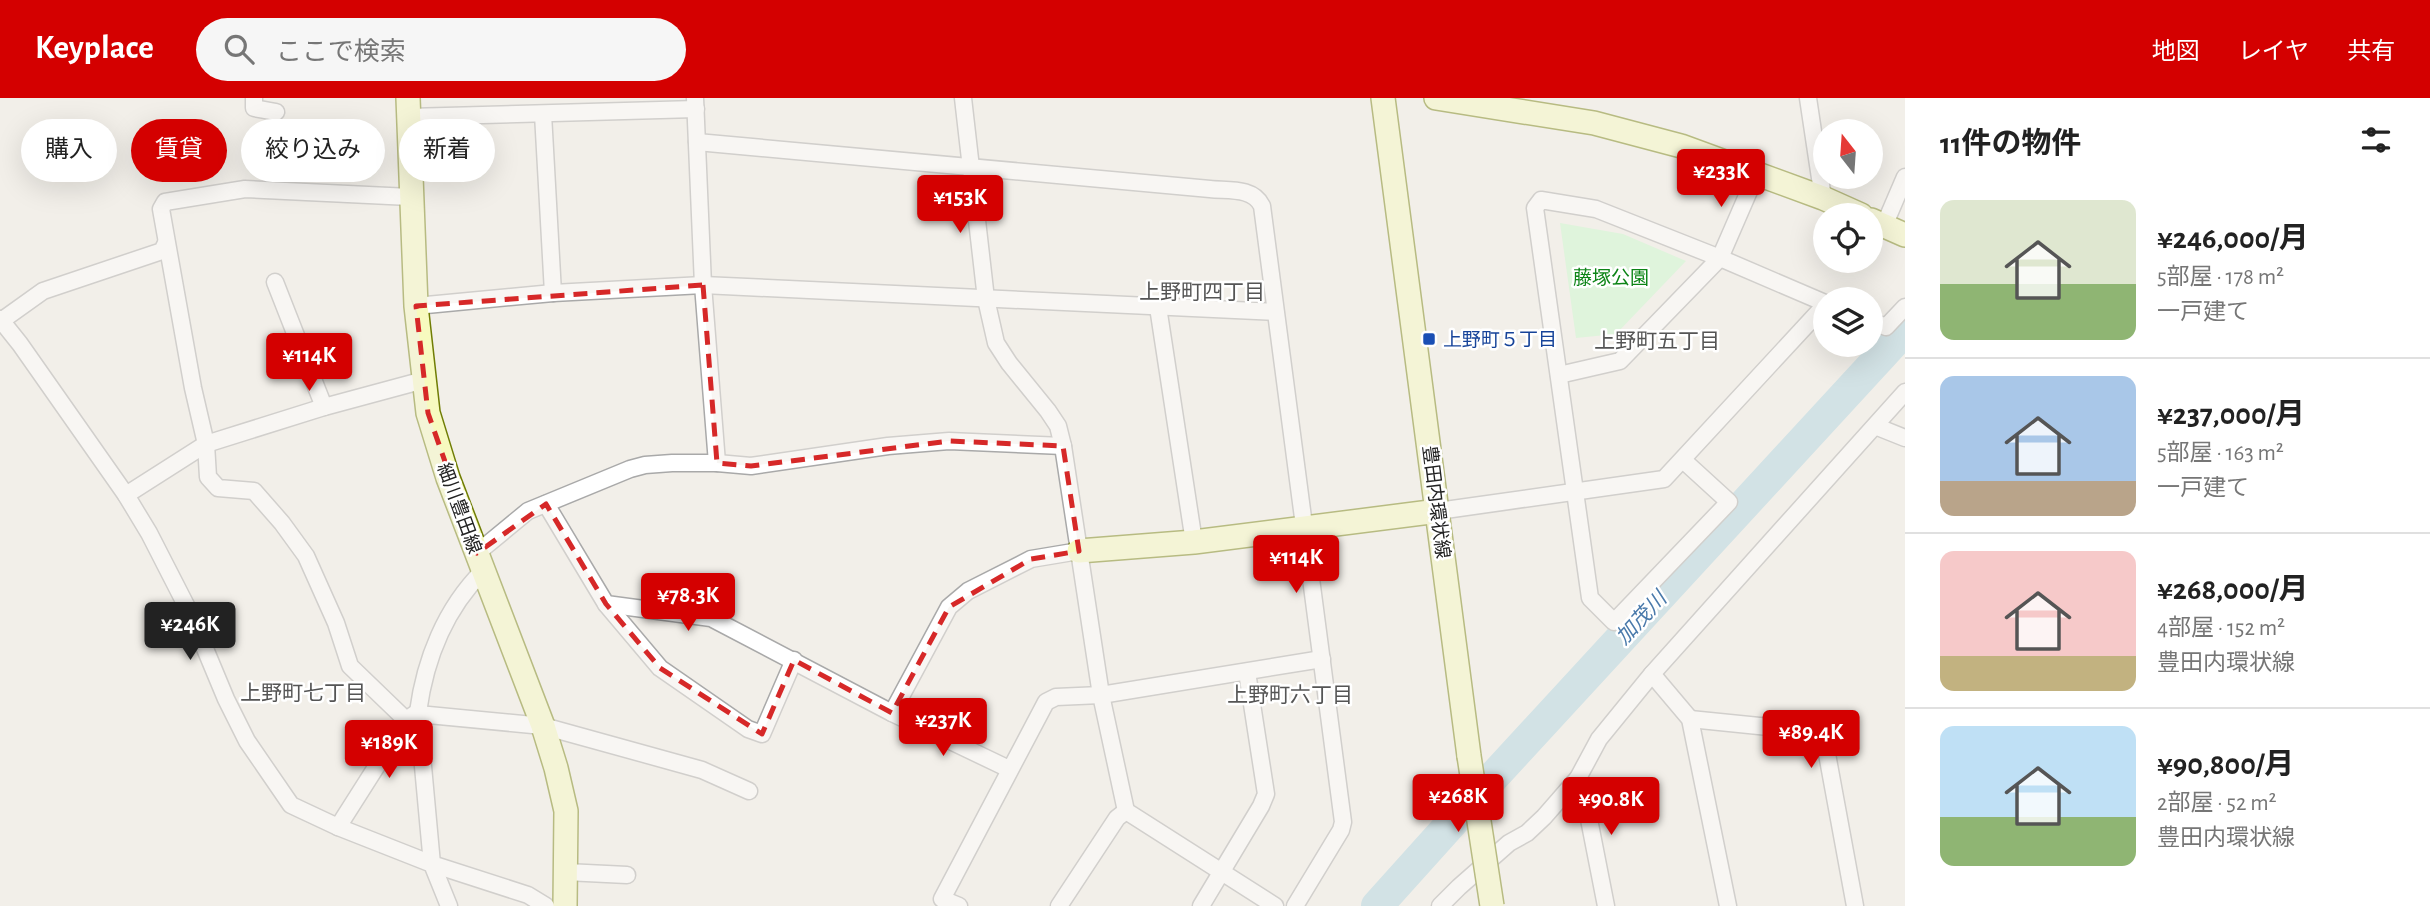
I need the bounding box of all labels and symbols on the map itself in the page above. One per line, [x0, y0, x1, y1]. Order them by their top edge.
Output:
north arrow [1813, 119, 1883, 189]
pin: ¥233K [1672, 150, 1770, 209]
pin: ¥153K [911, 176, 1009, 235]
park label: 藤塚公園 [1573, 267, 1649, 288]
district label: 上野町四丁目 [1139, 281, 1265, 303]
place label: 上野町５丁目 [1443, 330, 1557, 350]
district label: 上野町五丁目 [1594, 330, 1720, 352]
marker: 上野町５丁目 [1421, 331, 1437, 347]
pin: ¥114K [260, 334, 358, 393]
street label: 豊田内環状線 [1419, 444, 1454, 560]
street label: 細川豊田線 [433, 460, 486, 556]
pin: ¥114K [1247, 536, 1345, 595]
pin: ¥78.3K [631, 574, 745, 633]
water label: 加茂川 [1611, 586, 1672, 649]
pin: ¥246K [141, 602, 239, 662]
district label: 上野町七丁目 [240, 682, 366, 704]
district label: 上野町六丁目 [1227, 684, 1353, 706]
pin: ¥237K [894, 698, 992, 758]
pin: ¥89.4K [1754, 710, 1868, 770]
pin: ¥189K [340, 720, 438, 780]
pin: ¥268K [1409, 774, 1507, 834]
pin: ¥90.8K [1554, 778, 1668, 837]

